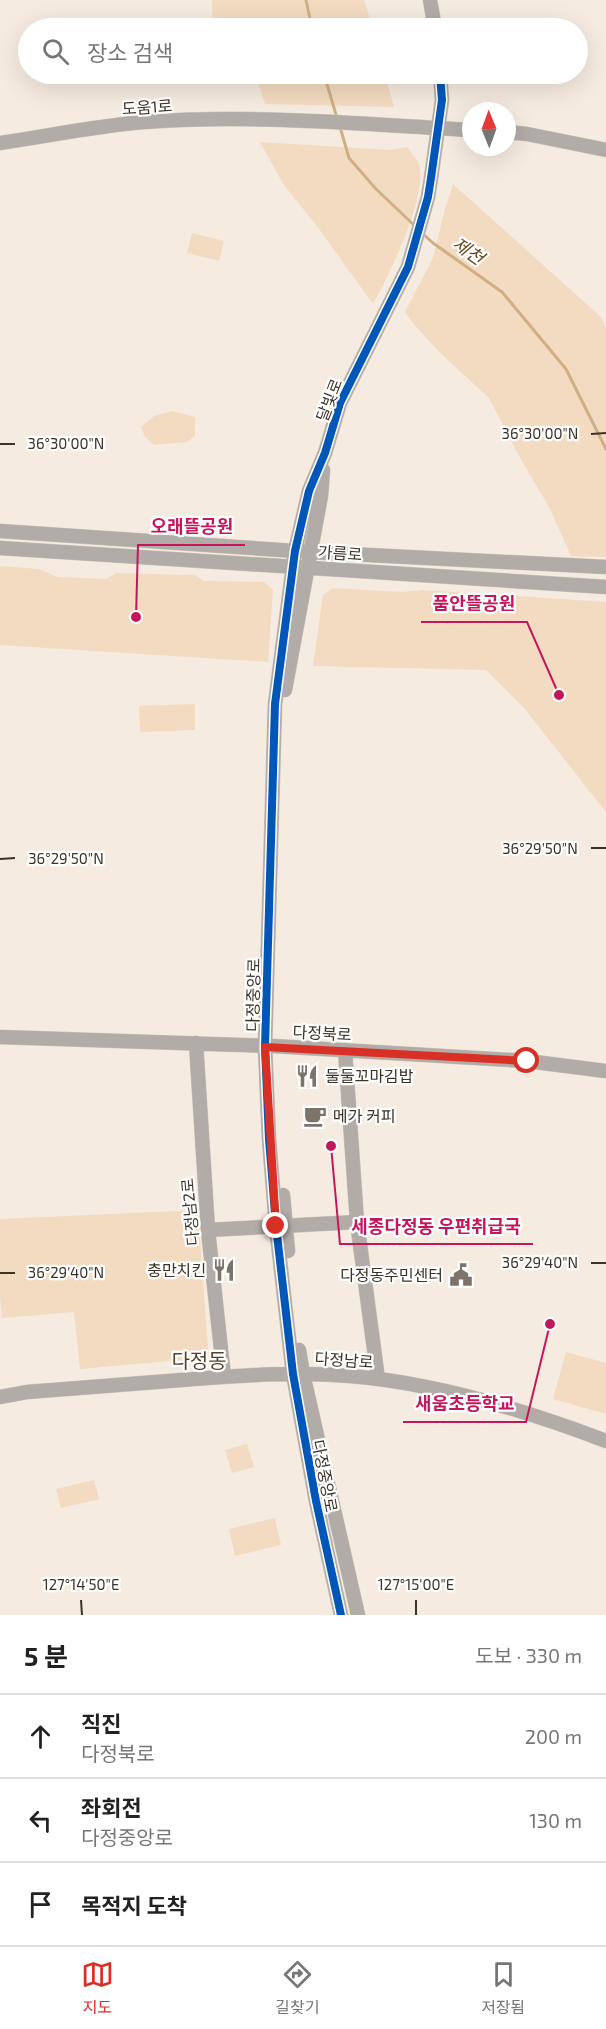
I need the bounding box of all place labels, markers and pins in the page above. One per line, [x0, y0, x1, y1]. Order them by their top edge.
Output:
callout: 오래뜰공원 [138, 509, 245, 545]
callout: 품안뜰공원 [421, 586, 527, 622]
restaurant icon: 둘둘꼬마김밥 [294, 1063, 320, 1089]
place label: 둘둘꼬마김밥 [325, 1066, 414, 1085]
cafe icon: 메가 커피 [302, 1103, 328, 1129]
place label: 메가 커피 [333, 1106, 395, 1125]
callout: 세종다정동 우편취급국 [340, 1208, 533, 1244]
restaurant icon: 충만치킨 [211, 1257, 237, 1283]
place label: 충만치킨 [147, 1260, 206, 1279]
public building icon: 다정동주민센터 [448, 1262, 474, 1288]
place label: 다정동주민센터 [340, 1265, 443, 1284]
callout: 새움초등학교 [403, 1386, 526, 1422]

